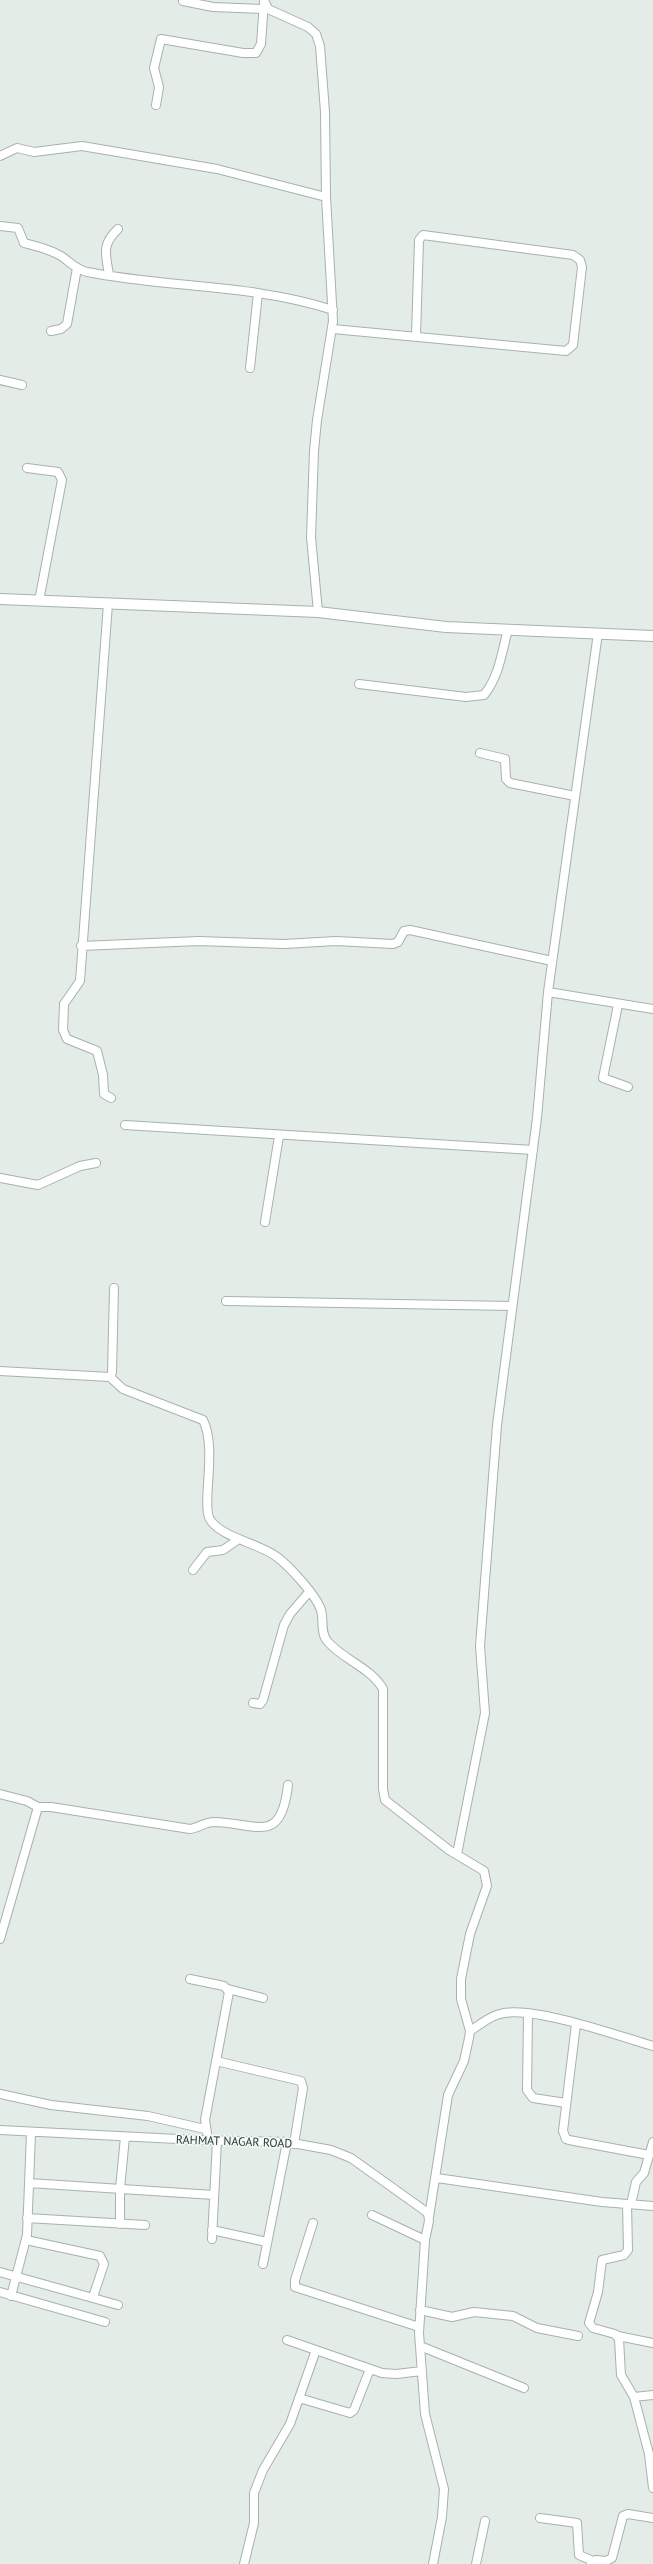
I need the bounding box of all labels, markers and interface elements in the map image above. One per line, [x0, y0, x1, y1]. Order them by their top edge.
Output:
street label: RAHMAT NAGAR ROAD [176, 2133, 292, 2151]

